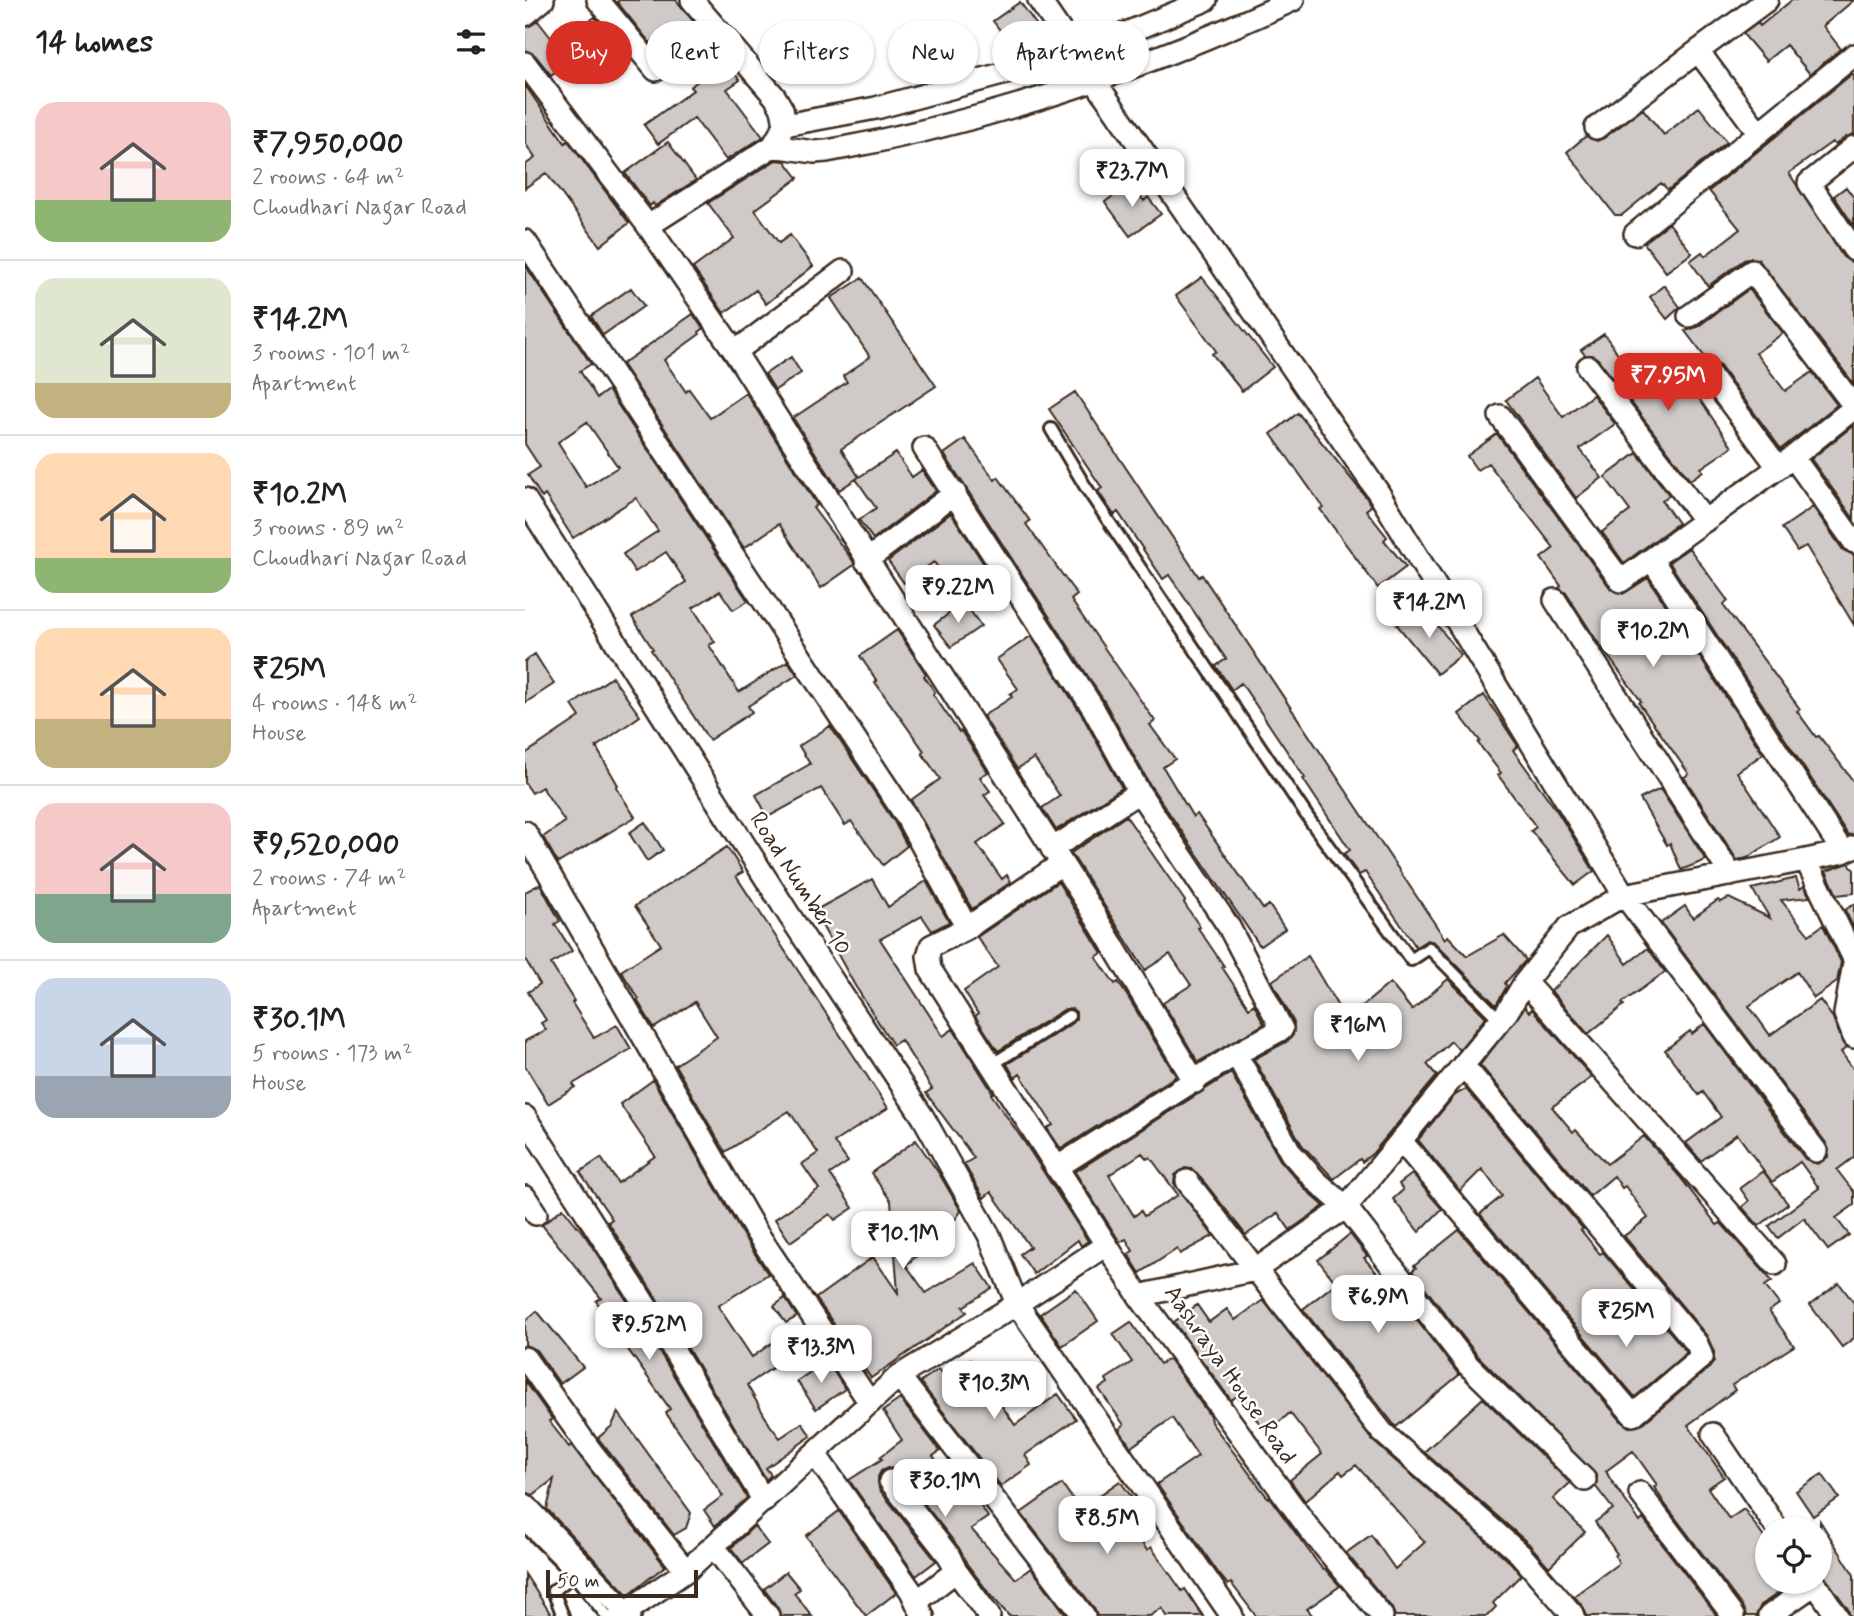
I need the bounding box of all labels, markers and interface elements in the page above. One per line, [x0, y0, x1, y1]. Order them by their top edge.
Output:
chip: Buy [546, 21, 632, 84]
chip: Rent [646, 21, 745, 84]
chip: Filters [759, 21, 874, 84]
chip: New [888, 21, 978, 84]
chip: Apartment [992, 21, 1149, 84]
text: 14 homes [35, 23, 153, 62]
icon: filters [452, 23, 490, 61]
text: ₹7,950,000 [252, 124, 404, 163]
icon: home [91, 130, 175, 214]
pin: ₹23.7M [1075, 150, 1189, 209]
text: ₹23.7M [1095, 157, 1169, 187]
text: 2 rooms · 64 m² [252, 163, 404, 193]
text: Choudhari Nagar Road [252, 193, 467, 223]
text: ₹14.2M [252, 300, 348, 339]
icon: home [91, 306, 175, 390]
text: 3 rooms · 101 m² [252, 339, 410, 369]
pin: ₹7.95M [1611, 354, 1725, 413]
text: ₹7.95M [1630, 361, 1706, 391]
text: Apartment [252, 369, 357, 399]
text: ₹10.2M [252, 475, 347, 514]
icon: home [91, 481, 175, 565]
text: 3 rooms · 89 m² [252, 514, 404, 544]
text: Choudhari Nagar Road [252, 544, 467, 574]
pin: ₹9.22M [901, 566, 1015, 625]
text: ₹9.22M [922, 573, 994, 603]
pin: ₹14.2M [1372, 580, 1486, 640]
text: ₹14.2M [1392, 588, 1466, 618]
pin: ₹10.2M [1596, 610, 1710, 669]
text: ₹10.2M [1617, 617, 1689, 647]
text: ₹25M [252, 650, 326, 689]
icon: home [91, 656, 175, 740]
text: 4 rooms · 148 m² [252, 689, 417, 719]
text: House [252, 719, 306, 749]
street label: Road Number 10 [742, 806, 858, 962]
text: ₹9,520,000 [252, 825, 399, 864]
icon: home [91, 831, 175, 915]
text: 2 rooms · 74 m² [252, 864, 407, 894]
text: Apartment [252, 894, 357, 924]
text: ₹30.1M [252, 1000, 346, 1039]
pin: ₹16M [1317, 1004, 1399, 1063]
icon: home [91, 1006, 175, 1090]
text: ₹16M [1330, 1011, 1386, 1041]
text: 5 rooms · 173 m² [252, 1039, 412, 1069]
text: House [252, 1069, 306, 1099]
pin: ₹10.1M [846, 1212, 960, 1271]
text: ₹10.1M [867, 1219, 939, 1249]
pin: ₹6.9M [1329, 1276, 1427, 1335]
street label: Aashraya House Road [1156, 1279, 1303, 1471]
text: ₹6.9M [1347, 1283, 1409, 1313]
pin: ₹25M [1585, 1290, 1667, 1349]
text: ₹25M [1598, 1297, 1654, 1327]
pin: ₹9.52M [592, 1302, 706, 1362]
text: ₹9.52M [611, 1310, 687, 1340]
pin: ₹13.3M [764, 1326, 878, 1385]
text: ₹13.3M [787, 1333, 855, 1363]
pin: ₹10.3M [937, 1362, 1051, 1421]
text: ₹10.3M [958, 1369, 1030, 1399]
pin: ₹30.1M [888, 1460, 1002, 1519]
text: ₹30.1M [909, 1467, 981, 1497]
pin: ₹8.5M [1058, 1496, 1156, 1556]
text: ₹8.5M [1075, 1504, 1139, 1534]
map controls [1755, 1517, 1832, 1594]
button: locate [1755, 1517, 1832, 1594]
scale bar [546, 1567, 698, 1599]
text: 50 m [557, 1569, 600, 1594]

